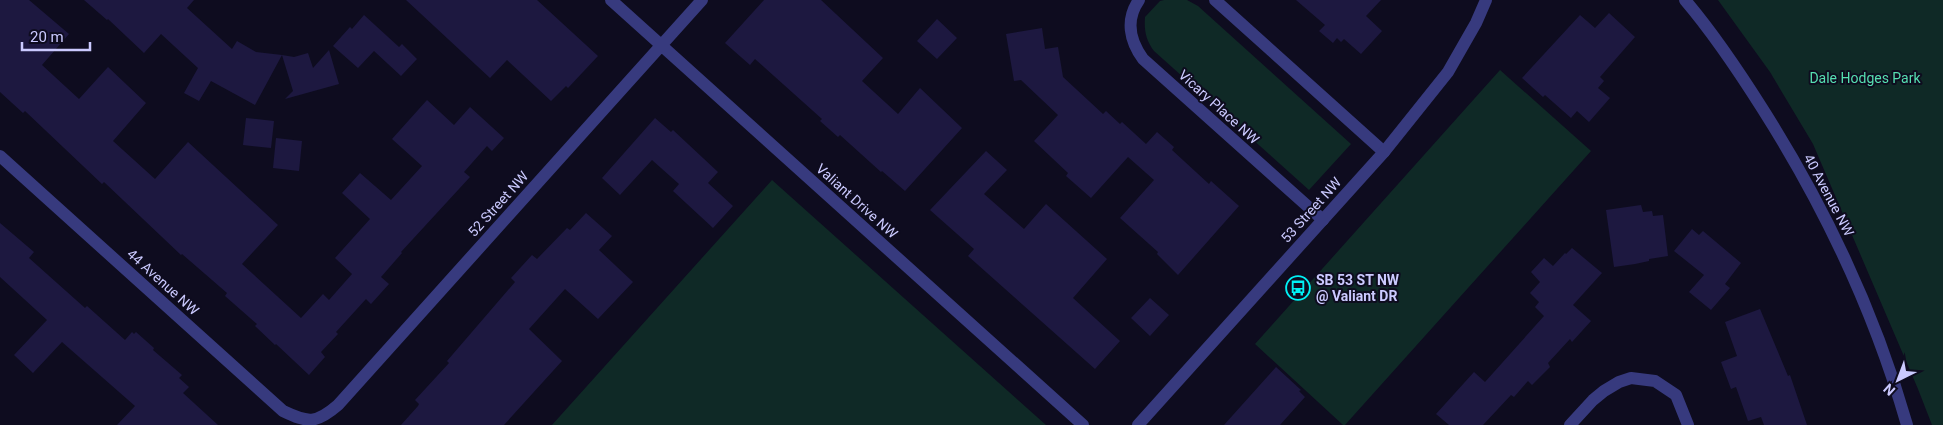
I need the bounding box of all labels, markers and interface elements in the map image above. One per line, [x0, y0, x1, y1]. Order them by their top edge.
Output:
scale bar [22, 20, 90, 52]
text: 20 m [30, 28, 64, 46]
street label: Vicary Place NW [1175, 67, 1263, 148]
park label: Dale Hodges Park [1809, 70, 1921, 86]
street label: 40 Avenue NW [1801, 151, 1858, 239]
street label: Valiant Drive NW [813, 160, 901, 242]
street label: 52 Street NW [465, 168, 532, 240]
street label: 53 Street NW [1278, 174, 1345, 246]
street label: 44 Avenue NW [124, 246, 203, 319]
place label: SB 53 ST NW @ Valiant DR [1316, 272, 1400, 304]
bus stop icon: SB 53 ST NW @ Valiant DR [1285, 275, 1311, 301]
north arrow [1873, 355, 1923, 405]
text: N [1880, 380, 1898, 399]

